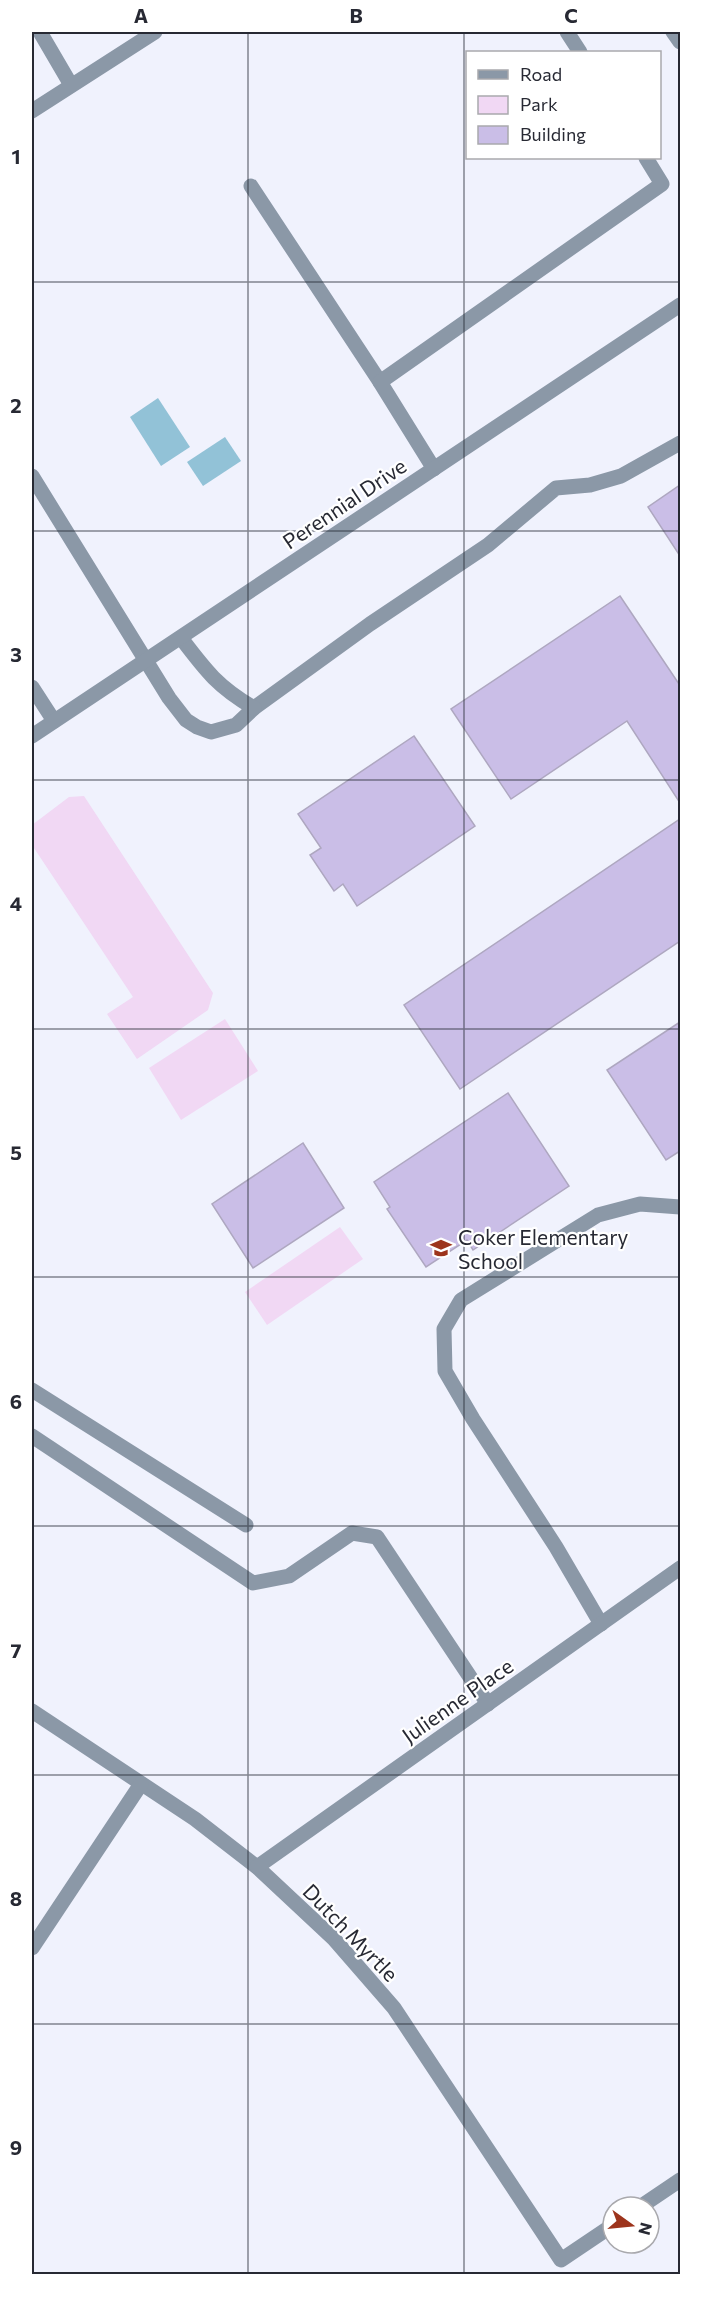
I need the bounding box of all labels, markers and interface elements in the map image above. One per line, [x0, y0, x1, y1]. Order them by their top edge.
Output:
text: A [134, 3, 148, 27]
text: B [349, 3, 363, 27]
text: C [564, 3, 578, 27]
legend [466, 51, 661, 159]
text: Road [520, 63, 562, 85]
text: Park [520, 93, 558, 115]
text: Building [520, 123, 586, 145]
text: 1 [11, 144, 21, 168]
text: 2 [10, 393, 22, 417]
street label: Perennial Drive [278, 453, 410, 553]
text: 3 [10, 642, 22, 666]
text: 4 [10, 891, 22, 915]
text: 5 [10, 1140, 22, 1164]
place label: Coker Elementary School [458, 1224, 629, 1273]
school or university icon: Coker Elementary School [429, 1236, 453, 1260]
text: 6 [10, 1389, 22, 1413]
text: 7 [11, 1638, 22, 1662]
street label: Julienne Place [397, 1653, 517, 1747]
street label: Dutch Myrtle [298, 1878, 404, 1986]
text: 8 [10, 1886, 22, 1910]
text: 9 [10, 2135, 22, 2159]
north arrow [601, 2195, 661, 2255]
text: N [635, 2221, 657, 2237]

